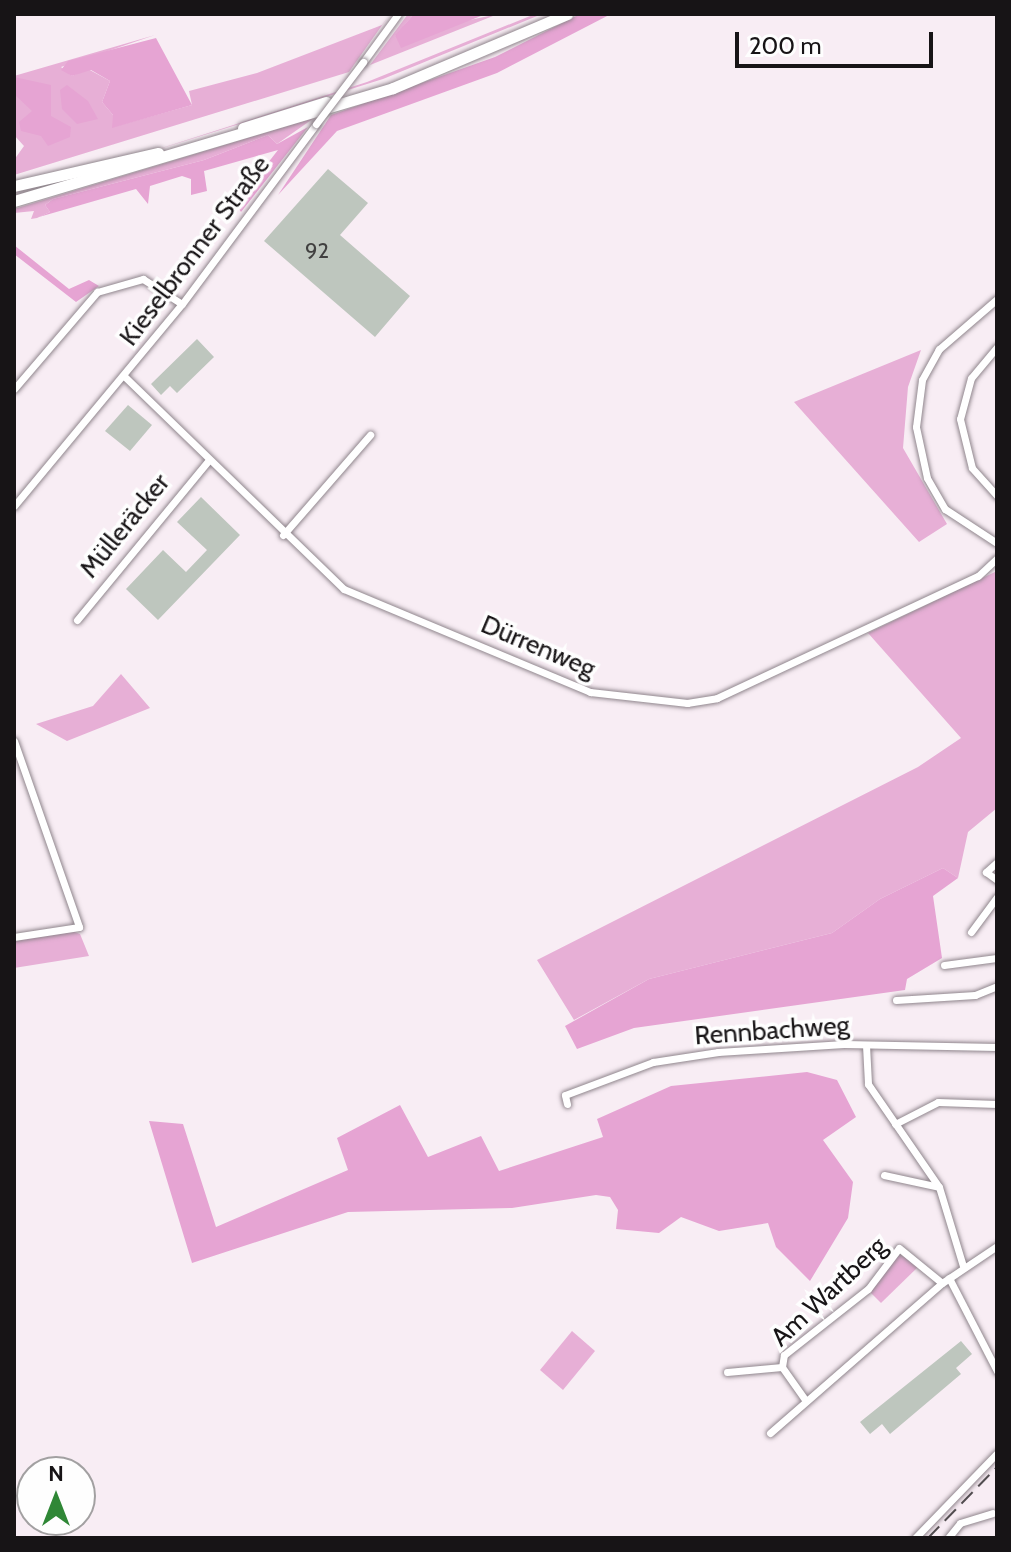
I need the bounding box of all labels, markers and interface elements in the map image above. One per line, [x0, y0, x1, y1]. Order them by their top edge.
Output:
scale bar [739, 16, 937, 66]
text: 200 m [749, 31, 822, 60]
street label: Kieselbronner Straße [113, 150, 277, 352]
house number: 92 [305, 238, 329, 264]
street label: Mülleräcker [74, 468, 176, 584]
street label: Dürrenweg [476, 609, 600, 685]
street label: Rennbachweg [694, 1010, 850, 1052]
street label: Am Wartberg [765, 1231, 893, 1353]
north arrow [16, 1456, 96, 1536]
text: N [48, 1460, 64, 1487]

